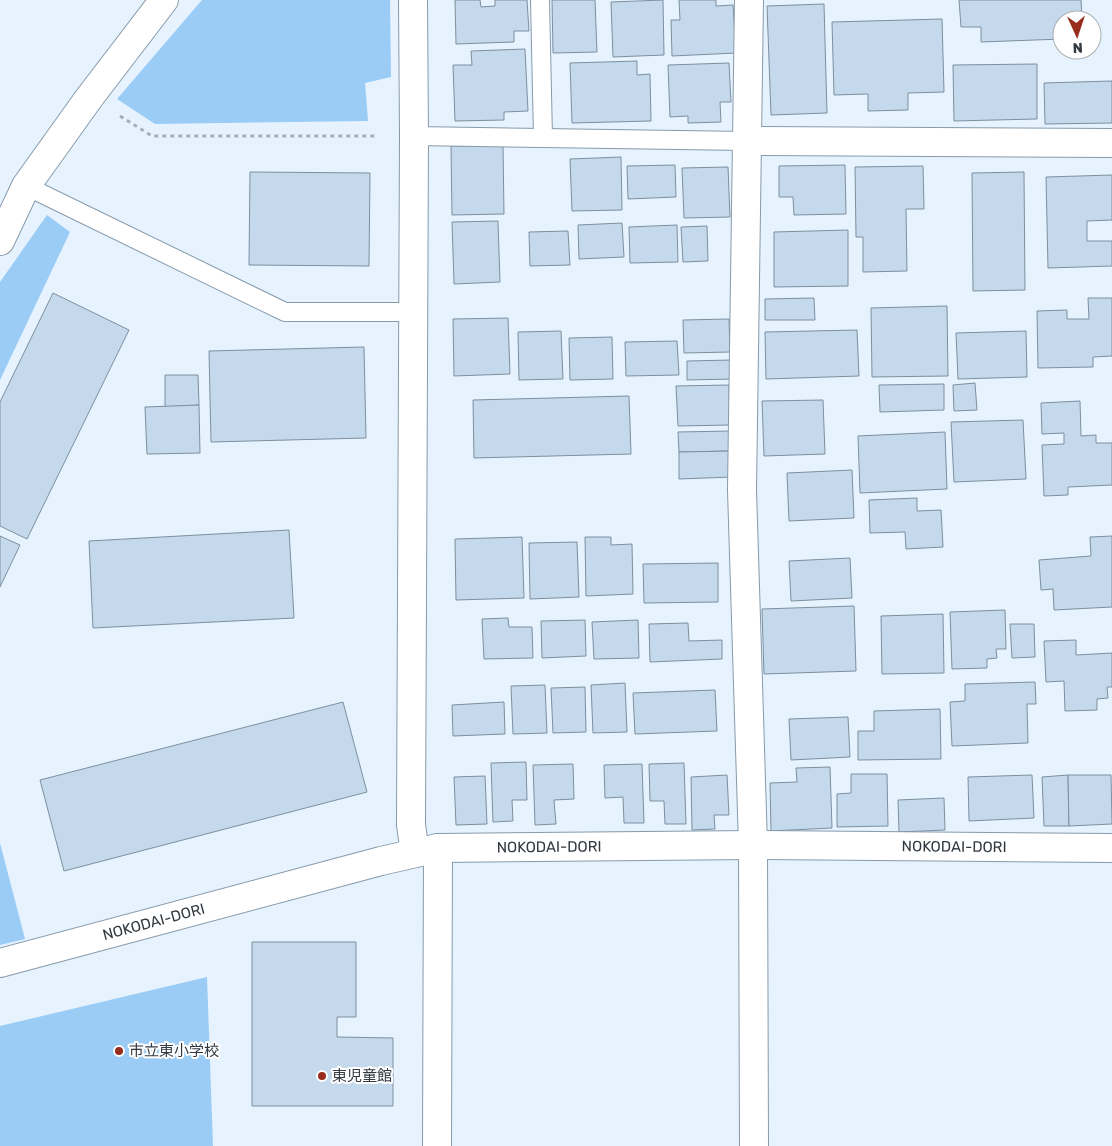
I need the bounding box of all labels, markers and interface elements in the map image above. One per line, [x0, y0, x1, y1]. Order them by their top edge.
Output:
north arrow [1052, 10, 1102, 60]
text: N [1072, 39, 1083, 56]
street label: NOKODAI-DORI [497, 837, 602, 856]
street label: NOKODAI-DORI [902, 837, 1007, 856]
street label: NOKODAI-DORI [101, 900, 207, 944]
place label: 市立東小学校 [129, 1042, 219, 1060]
marker: 市立東小学校 [113, 1045, 125, 1057]
place label: 東児童館 [332, 1067, 392, 1085]
marker: 東児童館 [316, 1070, 328, 1082]

